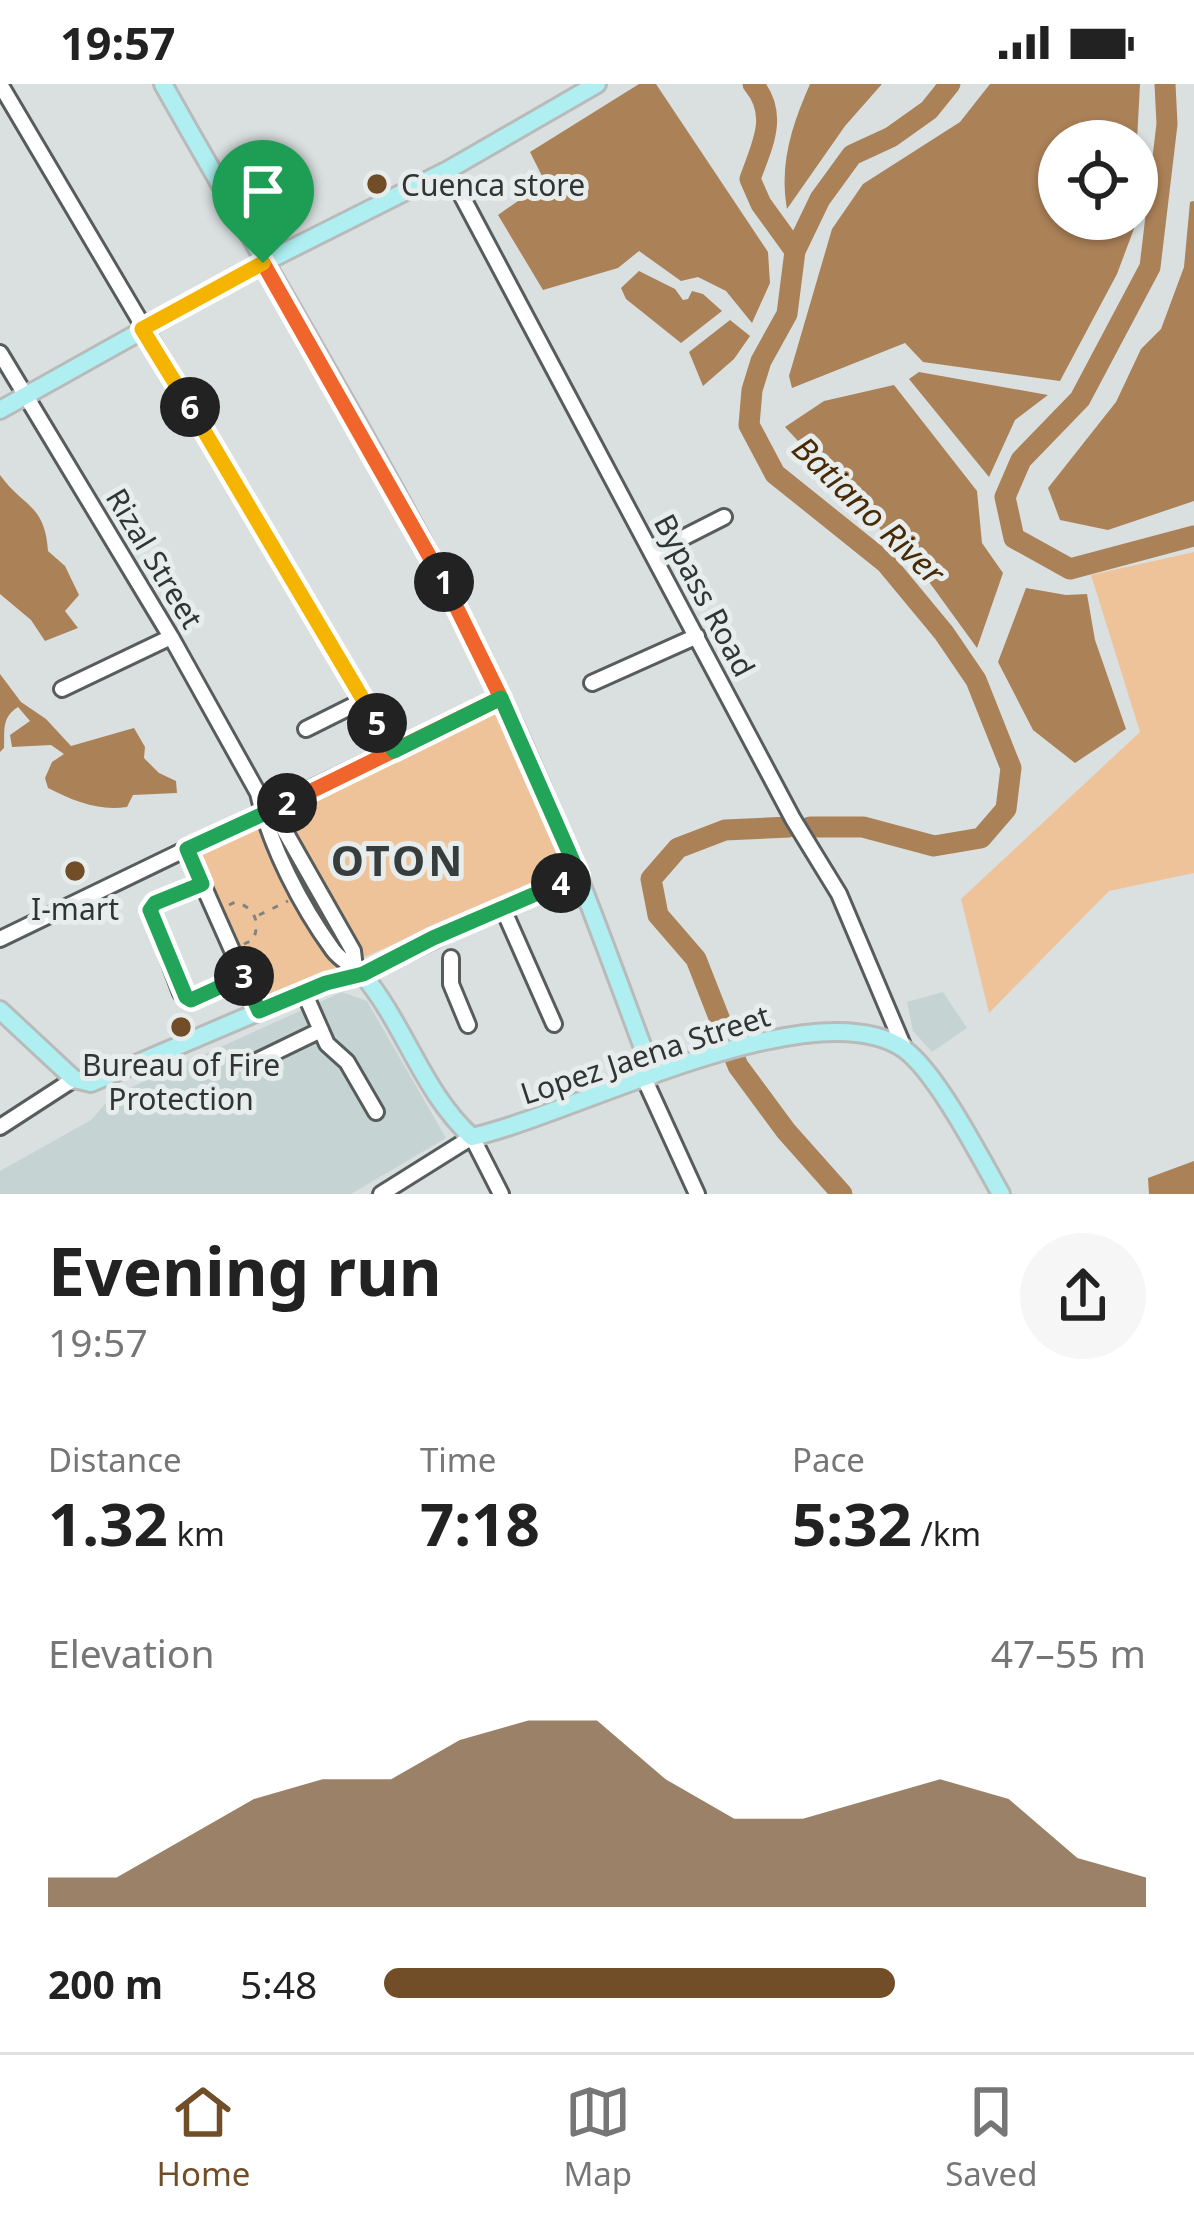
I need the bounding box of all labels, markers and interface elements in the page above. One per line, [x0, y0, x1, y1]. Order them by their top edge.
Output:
text: 19:57 [60, 12, 176, 73]
map controls [1038, 120, 1158, 240]
button: locate [1038, 120, 1158, 240]
pin [212, 140, 314, 263]
icon: arrive [230, 158, 296, 224]
place label: Cuenca store [401, 164, 585, 205]
marker: Cuenca store [364, 171, 390, 197]
pin: 6 [160, 377, 220, 437]
text: 6 [181, 384, 199, 429]
water label: Batiano River [783, 426, 956, 595]
street label: Rizal Street [97, 480, 213, 636]
street label: Bypass Road [645, 506, 765, 684]
pin: 1 [414, 552, 474, 612]
text: 1 [435, 559, 453, 604]
pin: 5 [347, 693, 407, 753]
text: 5 [368, 700, 386, 745]
pin: 2 [257, 773, 317, 833]
text: 2 [278, 780, 296, 825]
district label: OTON [331, 831, 465, 888]
pin: 4 [531, 853, 591, 913]
marker: I-mart [62, 858, 88, 884]
text: 4 [552, 860, 570, 905]
place label: I-mart [31, 888, 119, 929]
pin: 3 [214, 946, 274, 1006]
text: 3 [235, 953, 253, 998]
street label: Lopez Jaena Street [515, 994, 775, 1114]
marker: Bureau of Fire Protection [168, 1014, 194, 1040]
place label: Bureau of Fire Protection [82, 1044, 280, 1119]
text: Evening run [48, 1225, 442, 1315]
button: share [1020, 1233, 1146, 1359]
text: 19:57 [48, 1315, 148, 1368]
text: Distance [48, 1437, 182, 1482]
text: Time [420, 1437, 496, 1482]
text: Pace [792, 1437, 865, 1482]
text: 1.32 [48, 1482, 168, 1564]
text: 7:18 [420, 1482, 540, 1564]
text: 5:32 [792, 1482, 912, 1564]
text: km [168, 1511, 225, 1556]
text: /km [912, 1511, 981, 1556]
text: Elevation [48, 1626, 215, 1679]
text: 47–55 m [991, 1626, 1146, 1679]
text: 200 m [48, 1957, 163, 2010]
text: 5:48 [240, 1957, 317, 2010]
tab: Home [157, 2079, 250, 2196]
tab: Map [563, 2079, 632, 2196]
tab: Saved [945, 2079, 1037, 2196]

